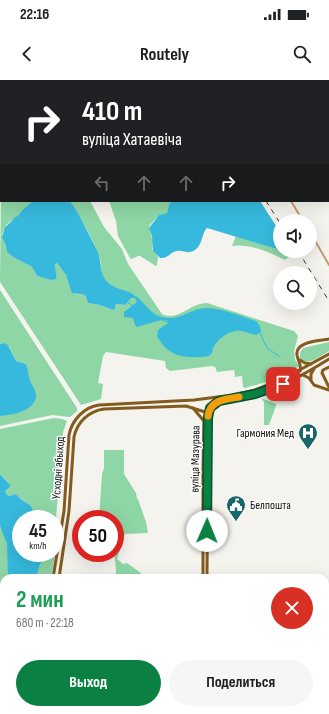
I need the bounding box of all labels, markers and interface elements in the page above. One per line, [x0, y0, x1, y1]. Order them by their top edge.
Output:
text: 22:16 [20, 5, 49, 24]
icon: back [16, 43, 38, 65]
icon: search [291, 43, 313, 65]
text: Routely [140, 44, 189, 65]
text: 410 m [82, 95, 142, 128]
icon: right [16, 96, 68, 148]
text: вуліца Хатаевіча [82, 129, 182, 150]
icon: left [91, 172, 113, 194]
icon: ahead [133, 172, 155, 194]
icon: ahead [175, 172, 197, 194]
icon: right [217, 172, 239, 194]
map controls [273, 214, 317, 310]
button: sound [273, 214, 317, 258]
button: search [273, 266, 317, 310]
pin [266, 367, 300, 401]
icon: arrive [272, 373, 294, 395]
hospital icon: Гармония Мед [297, 422, 319, 450]
street label: вуліца Мазурава [187, 425, 204, 493]
place label: Гармония Мед [236, 426, 294, 441]
street label: Усходні абыход [49, 436, 68, 500]
public building icon: Белпошта [225, 494, 247, 522]
place label: Белпошта [250, 498, 291, 513]
speed limit sign: 50 [72, 510, 124, 562]
position arrow [186, 510, 228, 552]
text: 45 [29, 519, 47, 543]
text: km/h [29, 540, 47, 552]
text: 2 мин [16, 585, 64, 614]
button: close [271, 587, 313, 629]
text: 680 m · 22:18 [16, 615, 74, 631]
button: Выход [16, 660, 161, 706]
button: Поделиться [169, 660, 313, 706]

